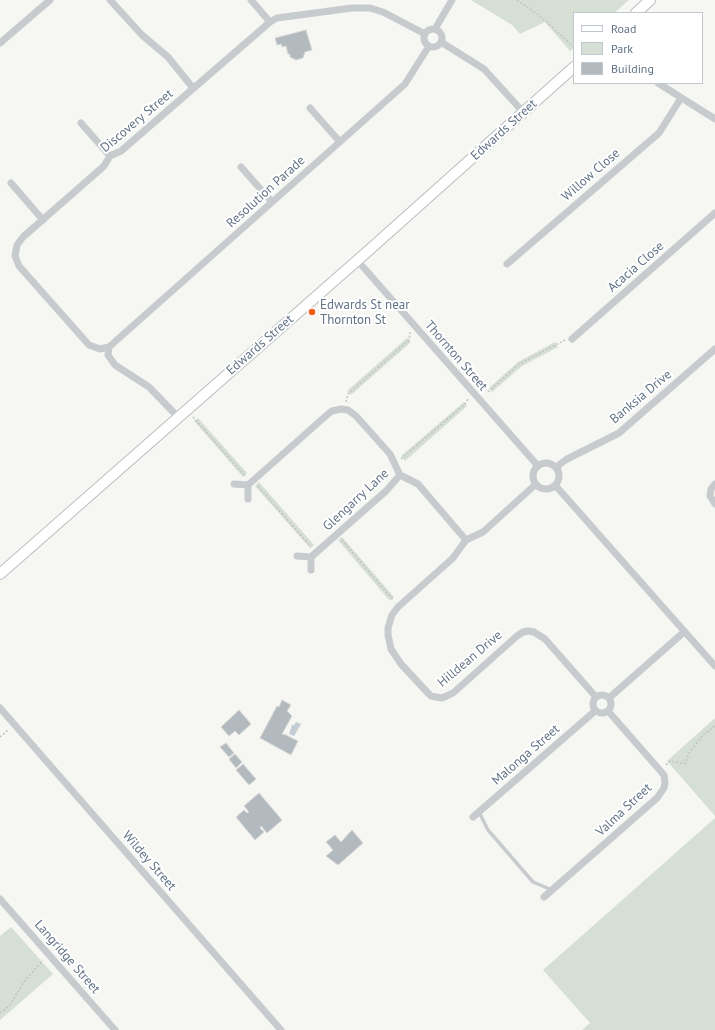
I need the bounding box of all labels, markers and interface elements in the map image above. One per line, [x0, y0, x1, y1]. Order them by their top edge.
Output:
legend [573, 12, 703, 84]
text: Road [611, 21, 636, 36]
text: Park [611, 41, 633, 56]
text: Building [611, 61, 654, 76]
street label: Discovery Street [98, 86, 176, 156]
street label: Edwards Street [468, 96, 540, 164]
street label: Willow Close [559, 146, 623, 204]
street label: Resolution Parade [224, 153, 308, 231]
street label: Acacia Close [605, 238, 667, 296]
place label: Edwards St near Thornton St [320, 297, 410, 328]
marker: Edwards St near Thornton St [307, 307, 317, 317]
street label: Edwards Street [223, 312, 297, 378]
street label: Thornton Street [421, 318, 491, 394]
street label: Banksia Drive [607, 367, 675, 427]
street label: Glengarry Lane [320, 466, 392, 534]
street label: Hilldean Drive [435, 627, 505, 691]
street label: Malonga Street [489, 721, 563, 789]
street label: Valma Street [593, 780, 655, 840]
street label: Wildey Street [119, 828, 179, 894]
street label: Langridge Street [31, 917, 103, 997]

